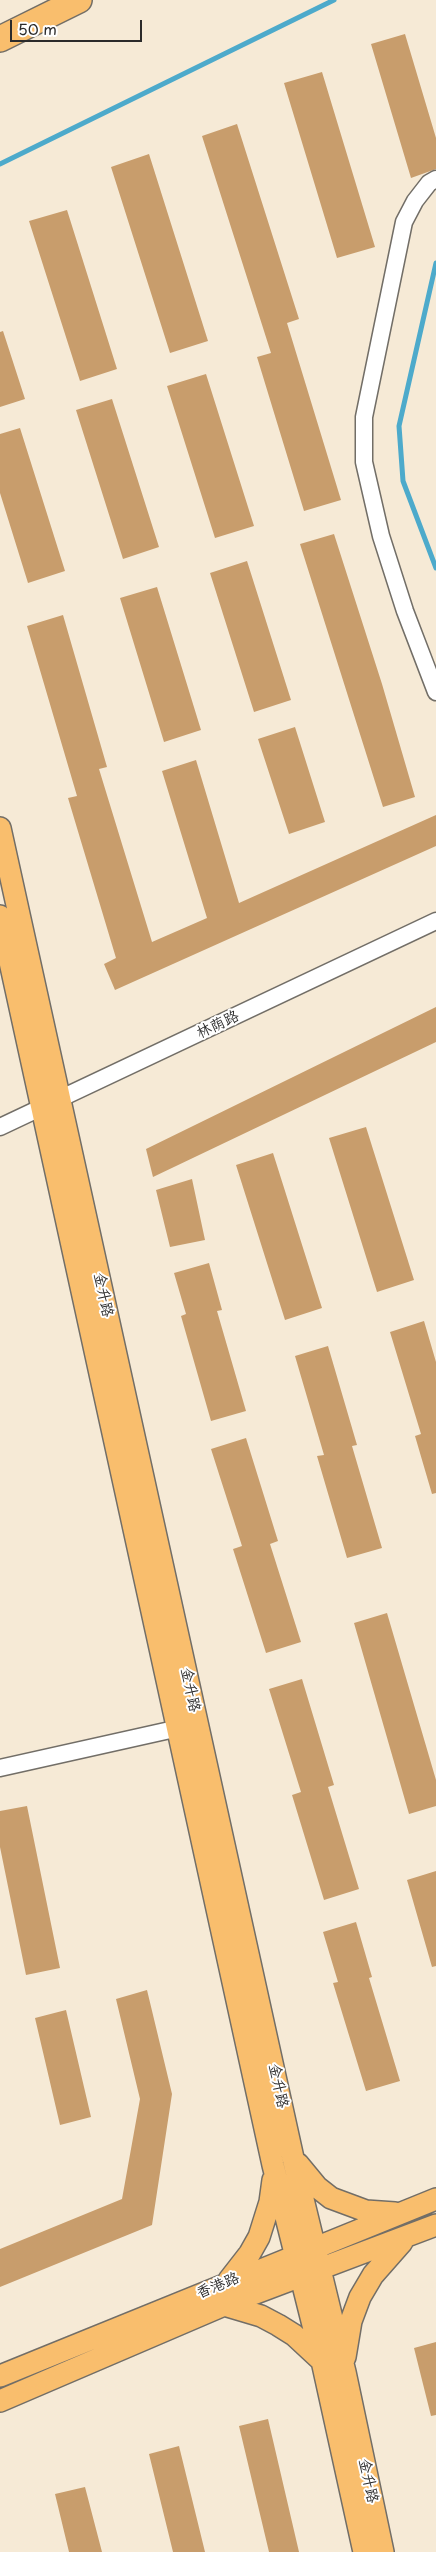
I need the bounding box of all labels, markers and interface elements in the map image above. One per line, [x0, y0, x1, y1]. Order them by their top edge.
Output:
scale bar [12, 10, 145, 42]
text: 50 m [18, 17, 57, 40]
street label: 林荫路 [194, 1007, 242, 1043]
street label: 金升路 [90, 1271, 116, 1319]
street label: 金升路 [177, 1666, 203, 1714]
street label: 金升路 [265, 2062, 291, 2110]
street label: 香港路 [194, 2269, 242, 2303]
street label: 金升路 [355, 2457, 381, 2505]

